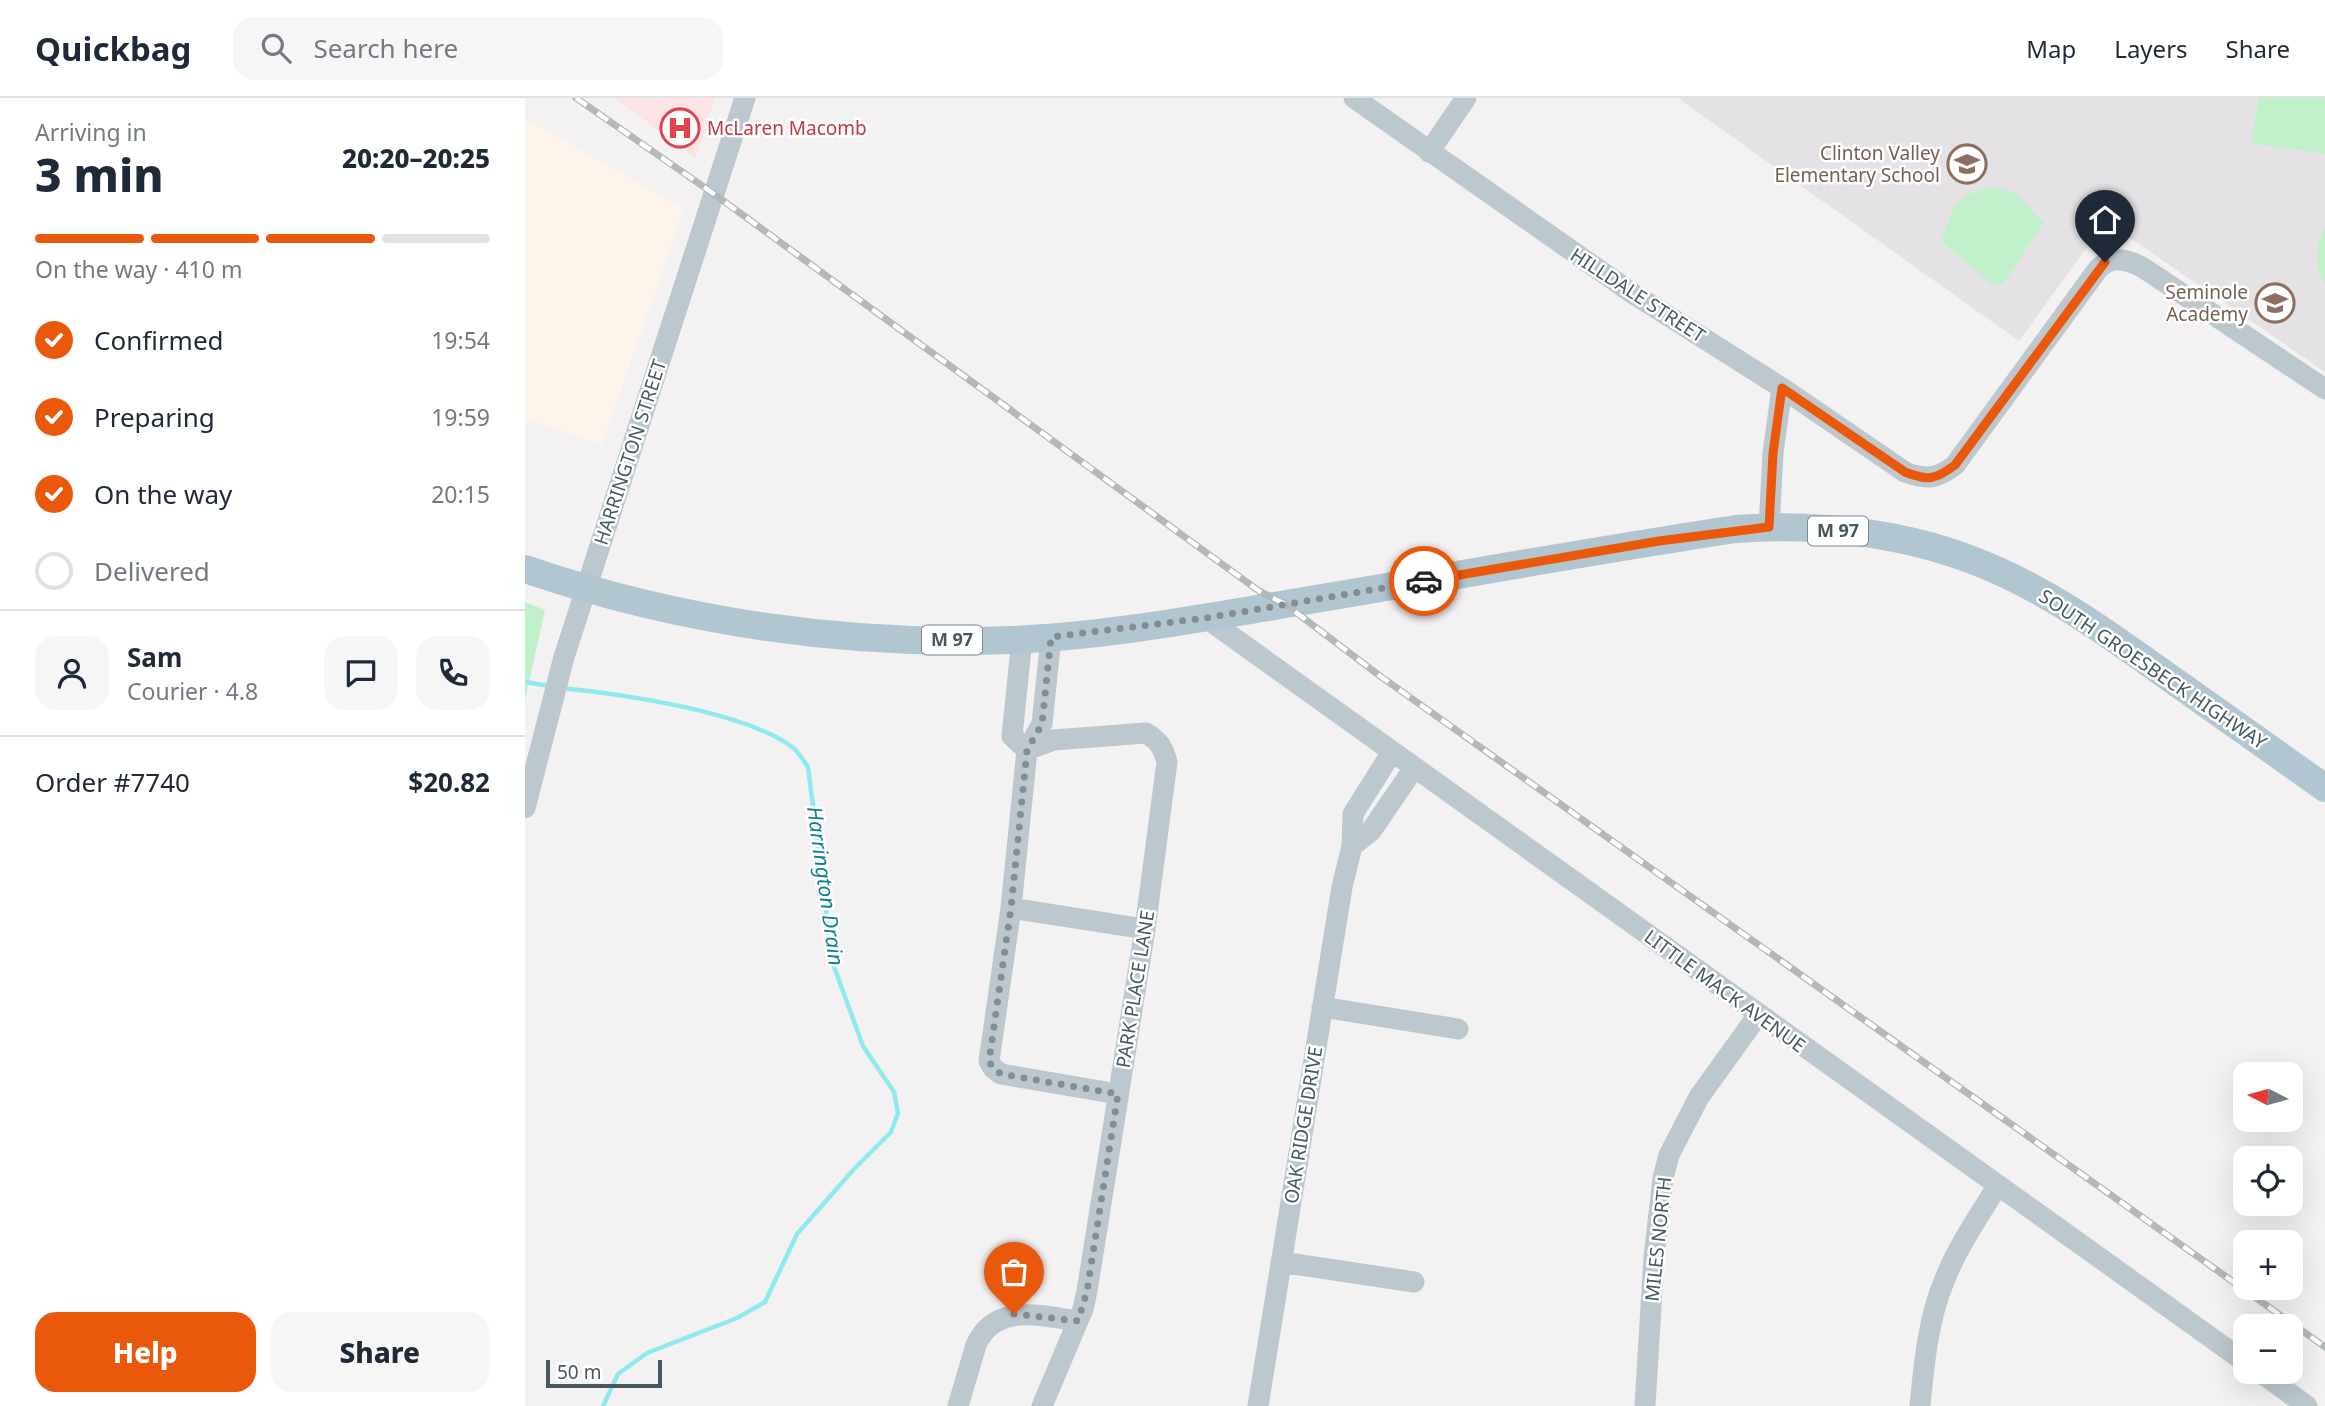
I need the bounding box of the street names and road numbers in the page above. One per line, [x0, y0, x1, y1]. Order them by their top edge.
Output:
street label: HILLDALE STREET [1565, 242, 1711, 349]
street label: HARRINGTON STREET [588, 356, 672, 548]
road number: M 97 [1808, 516, 1868, 545]
street label: SOUTH GROESBECK HIGHWAY [2034, 583, 2272, 755]
road number: M 97 [922, 626, 982, 654]
street label: PARK PLACE LANE [1110, 908, 1160, 1070]
street label: LITTLE MACK AVENUE [1639, 924, 1811, 1058]
street label: OAK RIDGE DRIVE [1278, 1045, 1328, 1205]
street label: MILES NORTH [1639, 1175, 1677, 1303]

